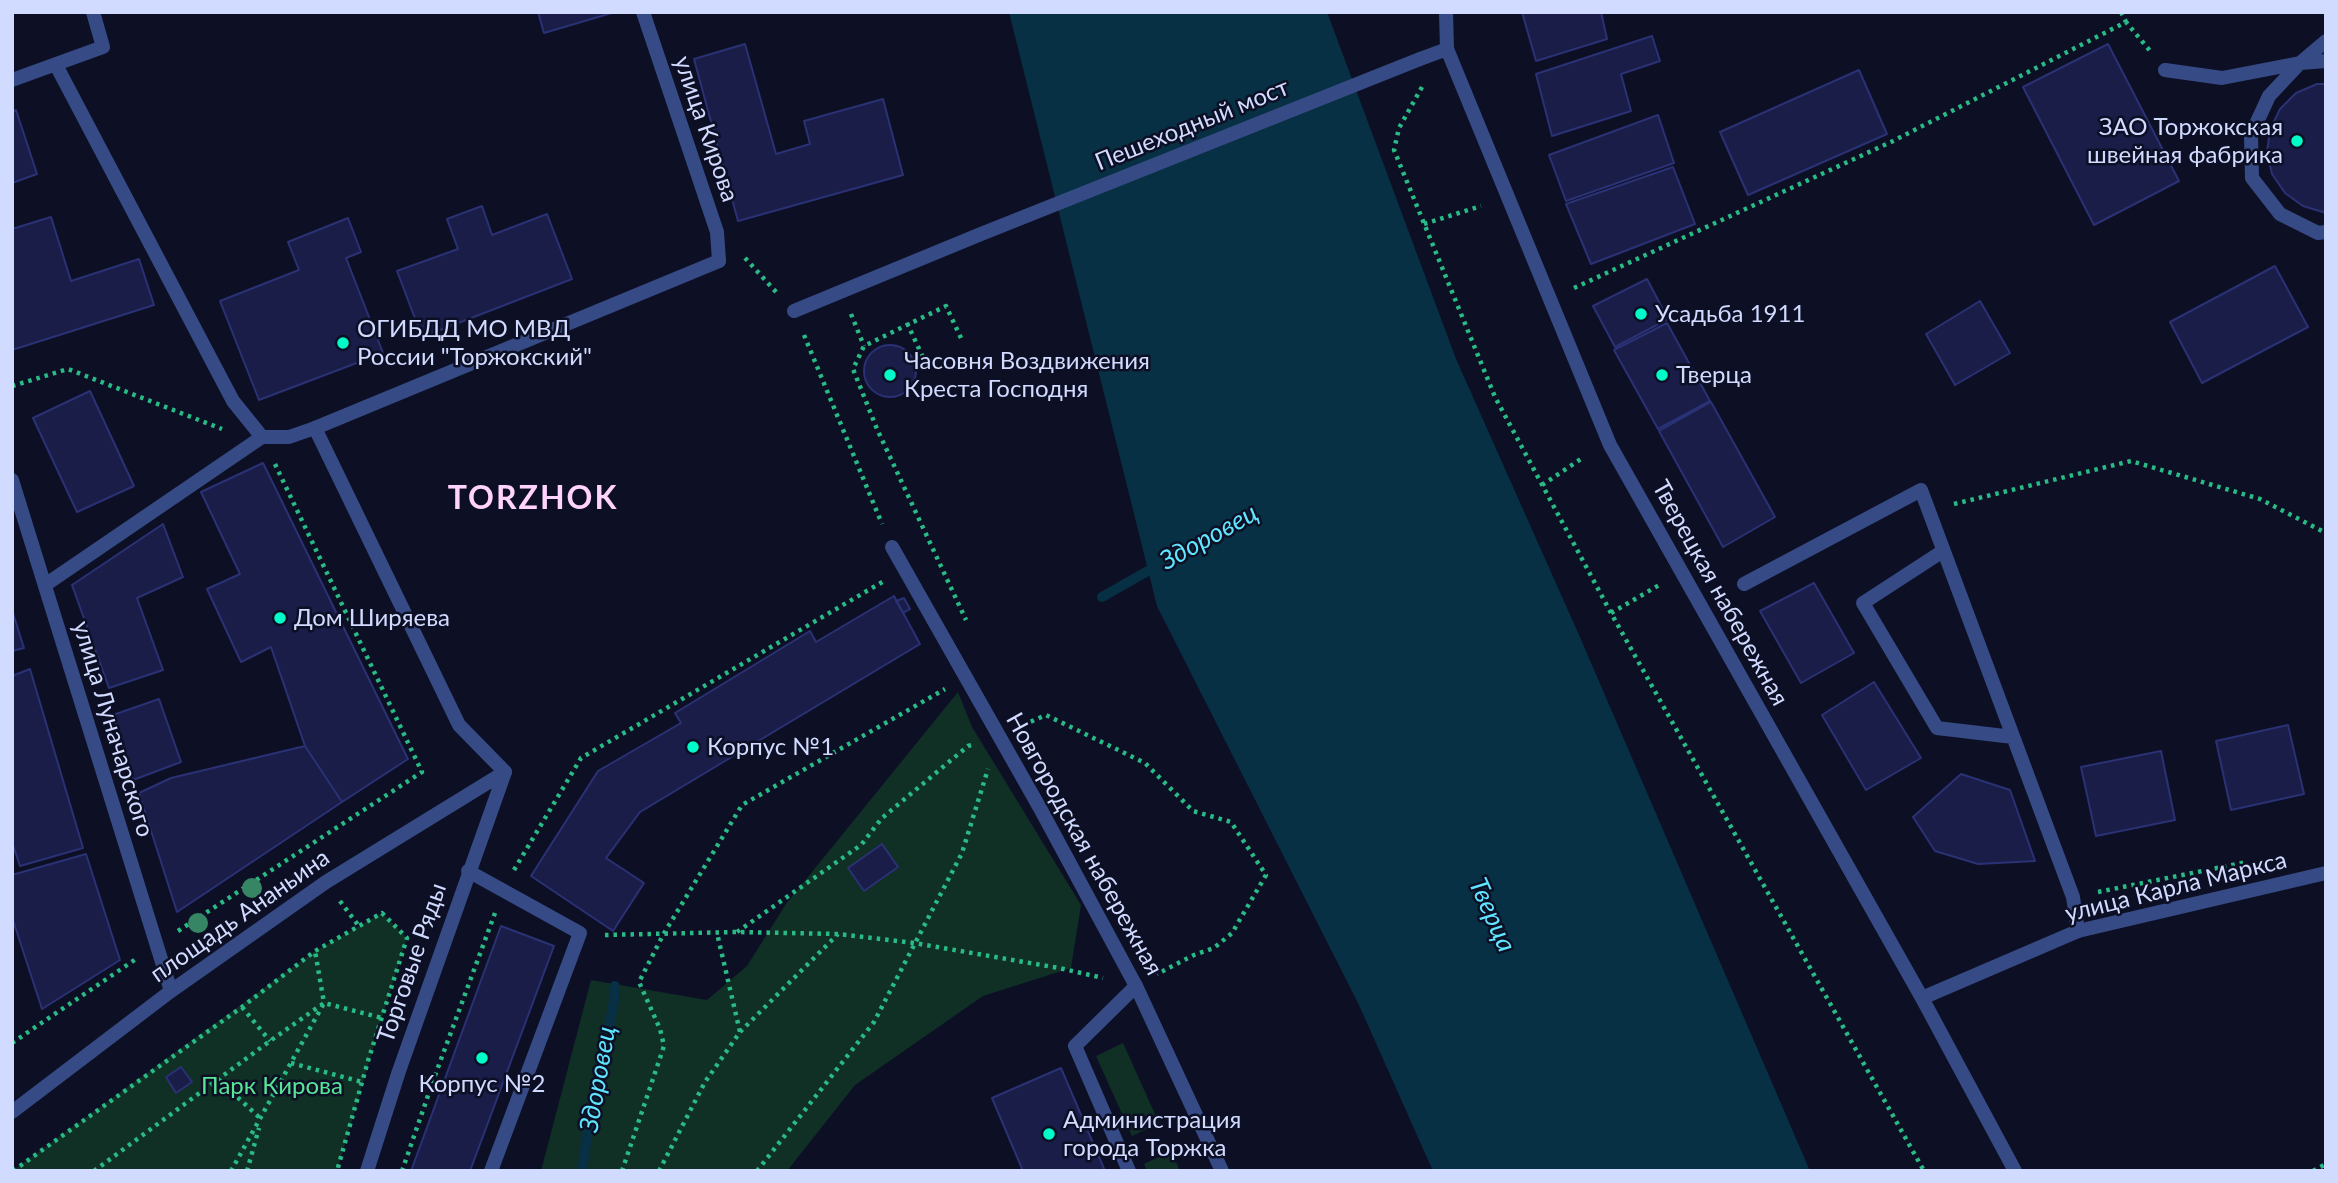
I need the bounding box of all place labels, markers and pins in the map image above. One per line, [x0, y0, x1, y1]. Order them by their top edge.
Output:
place label: ЗАО Торжокская швейная фабрика [2087, 113, 2283, 169]
marker: ЗАО Торжокская швейная фабрика [2289, 133, 2305, 149]
place label: Усадьба 1911 [1655, 300, 1805, 328]
marker: Усадьба 1911 [1633, 306, 1649, 322]
place label: ОГИБДД МО МВД России "Торжокский" [357, 315, 592, 371]
marker: ОГИБДД МО МВД России "Торжокский" [335, 335, 351, 351]
place label: Часовня Воздвижения Креста Господня [904, 347, 1150, 403]
place label: Тверца [1676, 361, 1752, 389]
marker: Часовня Воздвижения Креста Господня [882, 367, 898, 383]
marker: Тверца [1654, 367, 1670, 383]
place label: Дом Ширяева [294, 604, 450, 632]
marker: Дом Ширяева [272, 610, 288, 626]
place label: Корпус №1 [707, 733, 834, 761]
marker: Корпус №1 [685, 739, 701, 755]
marker: Корпус №2 [474, 1050, 490, 1066]
place label: Корпус №2 [418, 1070, 546, 1098]
place label: Администрация города Торжка [1063, 1106, 1241, 1162]
marker: Администрация города Торжка [1041, 1126, 1057, 1142]

